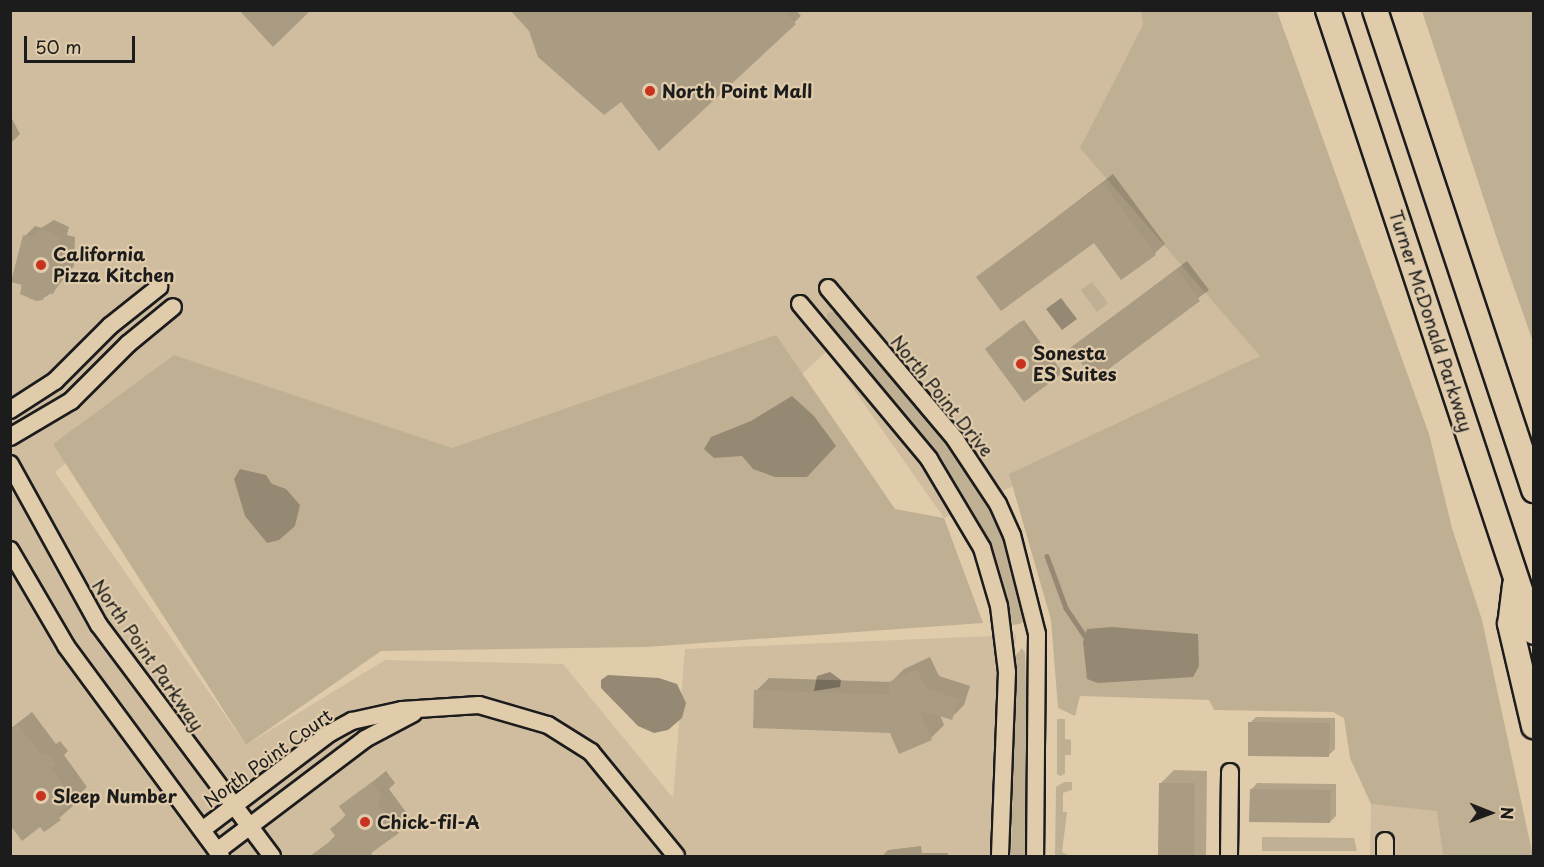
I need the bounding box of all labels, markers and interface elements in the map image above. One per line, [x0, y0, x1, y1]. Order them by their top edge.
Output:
scale bar [27, 24, 138, 62]
text: 50 m [35, 33, 82, 60]
place label: North Point Mall [662, 80, 814, 102]
marker: North Point Mall [643, 84, 657, 98]
street label: Turner McDonald Parkway [1384, 206, 1478, 436]
place label: California Pizza Kitchen [53, 244, 176, 286]
marker: California Pizza Kitchen [34, 258, 48, 272]
street label: North Point Drive [886, 330, 998, 462]
place label: Sonesta ES Suites [1033, 343, 1117, 386]
marker: Sonesta ES Suites [1014, 357, 1028, 371]
street label: North Point Parkway [87, 574, 209, 736]
street label: North Point Court [199, 704, 337, 812]
north arrow [1460, 783, 1520, 843]
place label: Sleep Number [53, 785, 179, 807]
marker: Sleep Number [34, 789, 48, 803]
text: N [1496, 807, 1520, 820]
place label: Chick-fil-A [377, 811, 480, 833]
marker: Chick-fil-A [358, 815, 372, 829]

